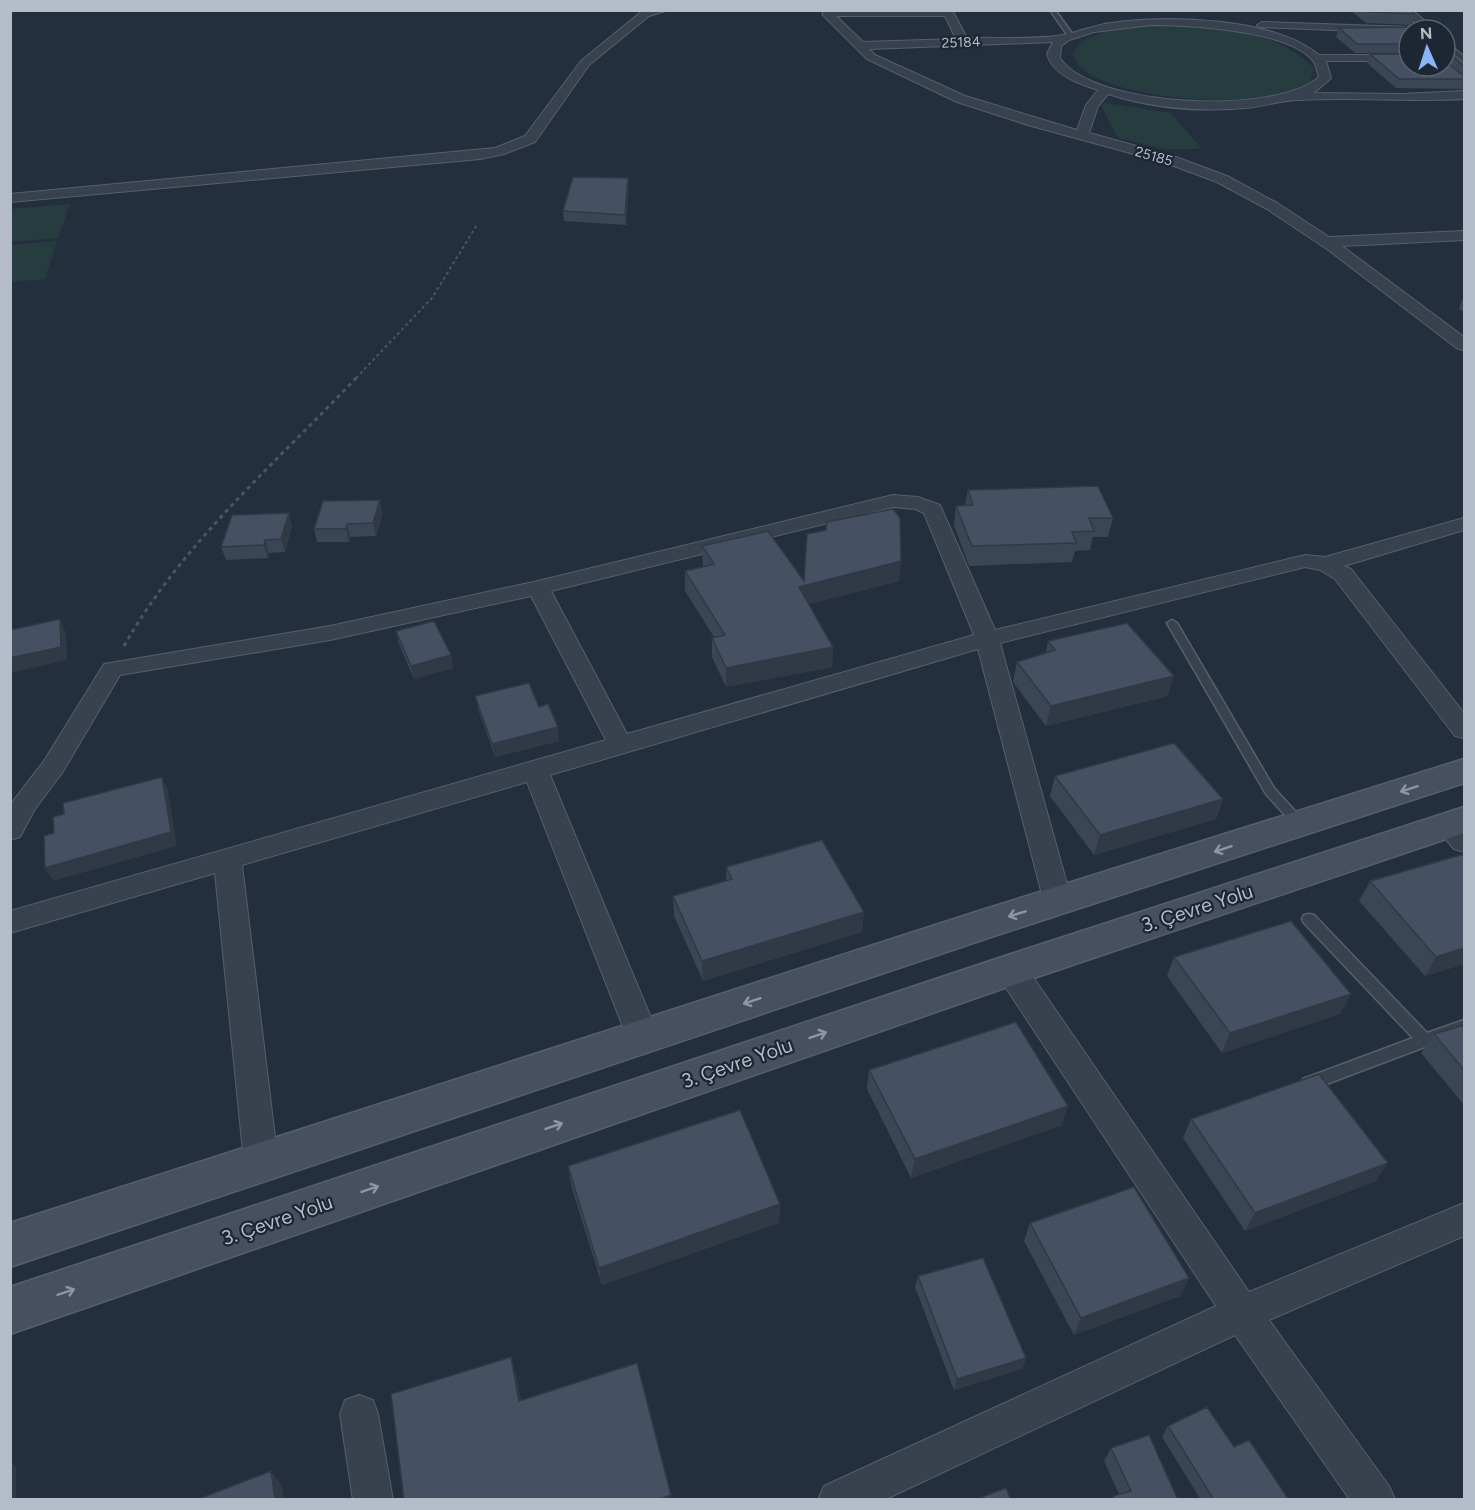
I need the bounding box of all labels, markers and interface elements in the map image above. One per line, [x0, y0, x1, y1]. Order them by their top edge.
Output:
north arrow [1397, 18, 1457, 78]
text: N [1420, 24, 1433, 43]
street label: 25184 [941, 33, 981, 52]
street label: 25185 [1133, 143, 1175, 170]
one-way arrow [1400, 784, 1419, 795]
one-way arrow [1214, 844, 1233, 855]
street label: 3. Çevre Yolu [1138, 879, 1256, 937]
one-way arrow [1008, 909, 1027, 920]
one-way arrow [743, 996, 762, 1007]
one-way arrow [808, 1029, 827, 1040]
street label: 3. Çevre Yolu [678, 1033, 796, 1093]
one-way arrow [544, 1119, 563, 1130]
one-way arrow [360, 1182, 379, 1193]
street label: 3. Çevre Yolu [218, 1190, 336, 1250]
one-way arrow [56, 1286, 75, 1297]

